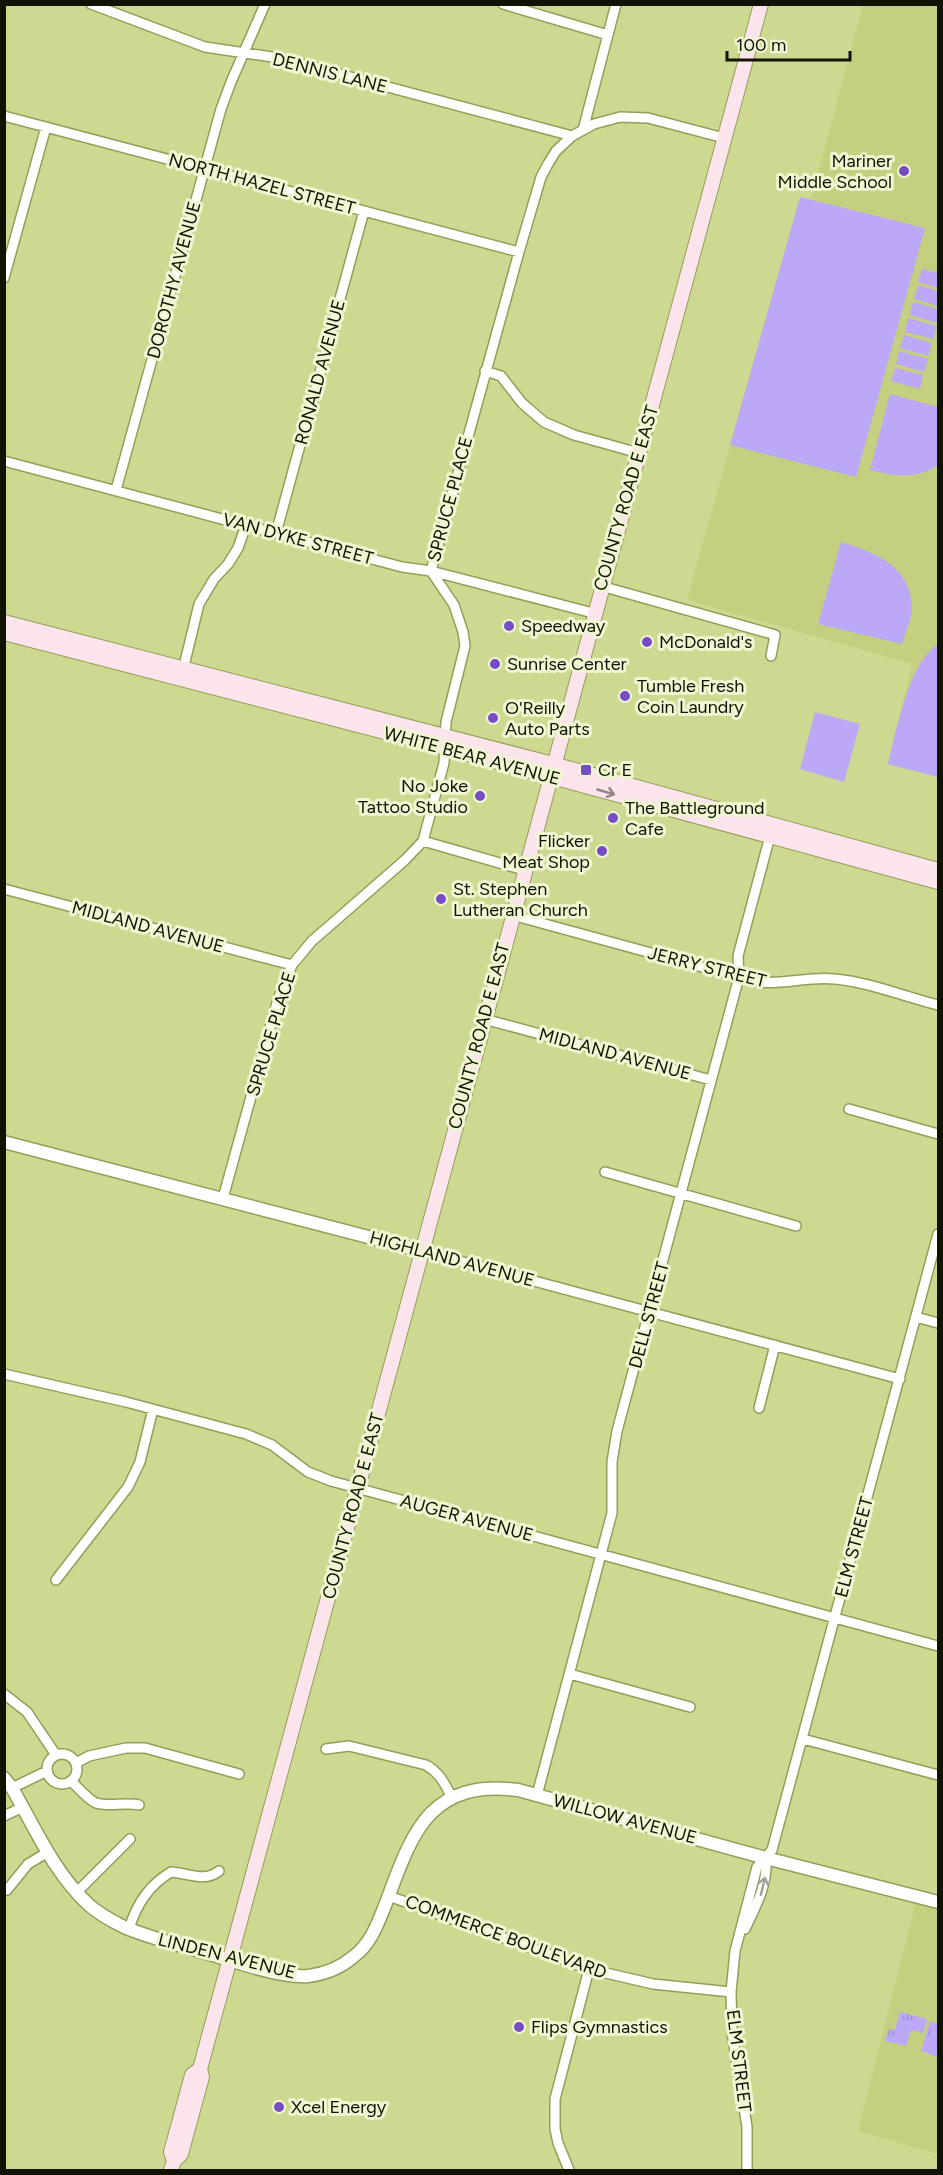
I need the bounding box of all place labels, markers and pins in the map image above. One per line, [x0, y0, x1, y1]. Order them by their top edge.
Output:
place label: Mariner Middle School [778, 150, 892, 193]
marker: Mariner Middle School [897, 164, 911, 178]
place label: Speedway [521, 615, 606, 637]
marker: Speedway [502, 619, 516, 633]
place label: McDonald's [659, 631, 753, 653]
marker: McDonald's [640, 635, 654, 649]
place label: Sunrise Center [507, 653, 627, 675]
marker: Sunrise Center [488, 657, 502, 671]
place label: Tumble Fresh Coin Laundry [637, 675, 744, 718]
marker: Tumble Fresh Coin Laundry [618, 689, 632, 703]
place label: O'Reilly Auto Parts [505, 697, 590, 740]
marker: O'Reilly Auto Parts [486, 711, 500, 725]
place label: Cr E [598, 759, 632, 781]
marker: Cr E [579, 763, 593, 777]
place label: No Joke Tattoo Studio [358, 775, 468, 818]
marker: No Joke Tattoo Studio [473, 789, 487, 803]
place label: The Battleground Cafe [625, 797, 765, 840]
marker: The Battleground Cafe [606, 811, 620, 825]
place label: Flicker Meat Shop [502, 830, 590, 873]
marker: Flicker Meat Shop [595, 844, 609, 858]
place label: St. Stephen Lutheran Church [453, 878, 588, 921]
marker: St. Stephen Lutheran Church [434, 892, 448, 906]
place label: Flips Gymnastics [531, 2016, 668, 2038]
marker: Flips Gymnastics [512, 2020, 526, 2034]
place label: Xcel Energy [291, 2096, 387, 2118]
marker: Xcel Energy [272, 2100, 286, 2114]

